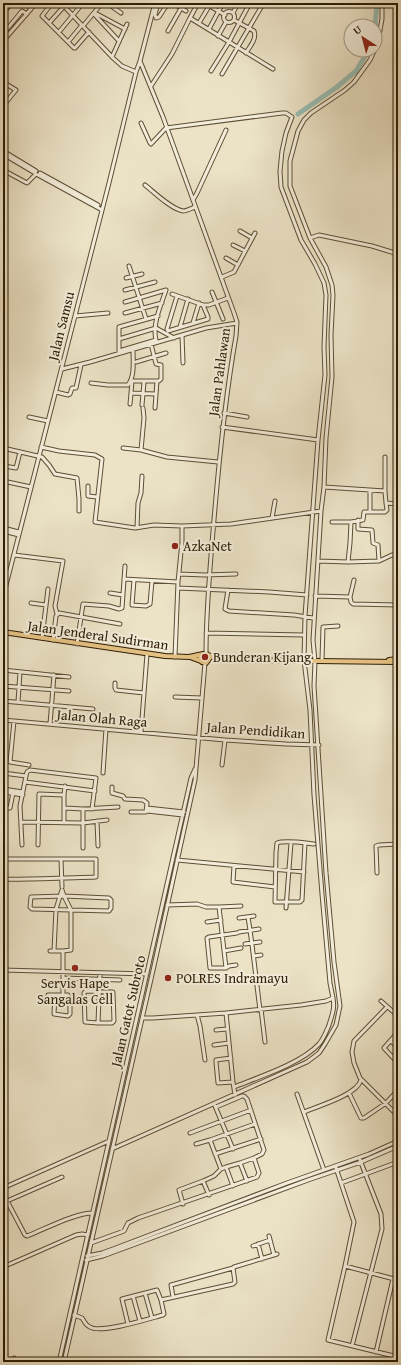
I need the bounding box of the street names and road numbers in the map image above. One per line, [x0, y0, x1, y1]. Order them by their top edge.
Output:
street label: Jalan Samsu [42, 289, 79, 365]
street label: Jalan Pahlawan [203, 326, 235, 419]
street label: Jalan Jenderal Sudirman [24, 615, 170, 655]
street label: Jalan Olah Raga [54, 704, 148, 732]
street label: Jalan Pendidikan [204, 716, 306, 743]
street label: Jalan Gatot Subroto [105, 953, 151, 1071]

